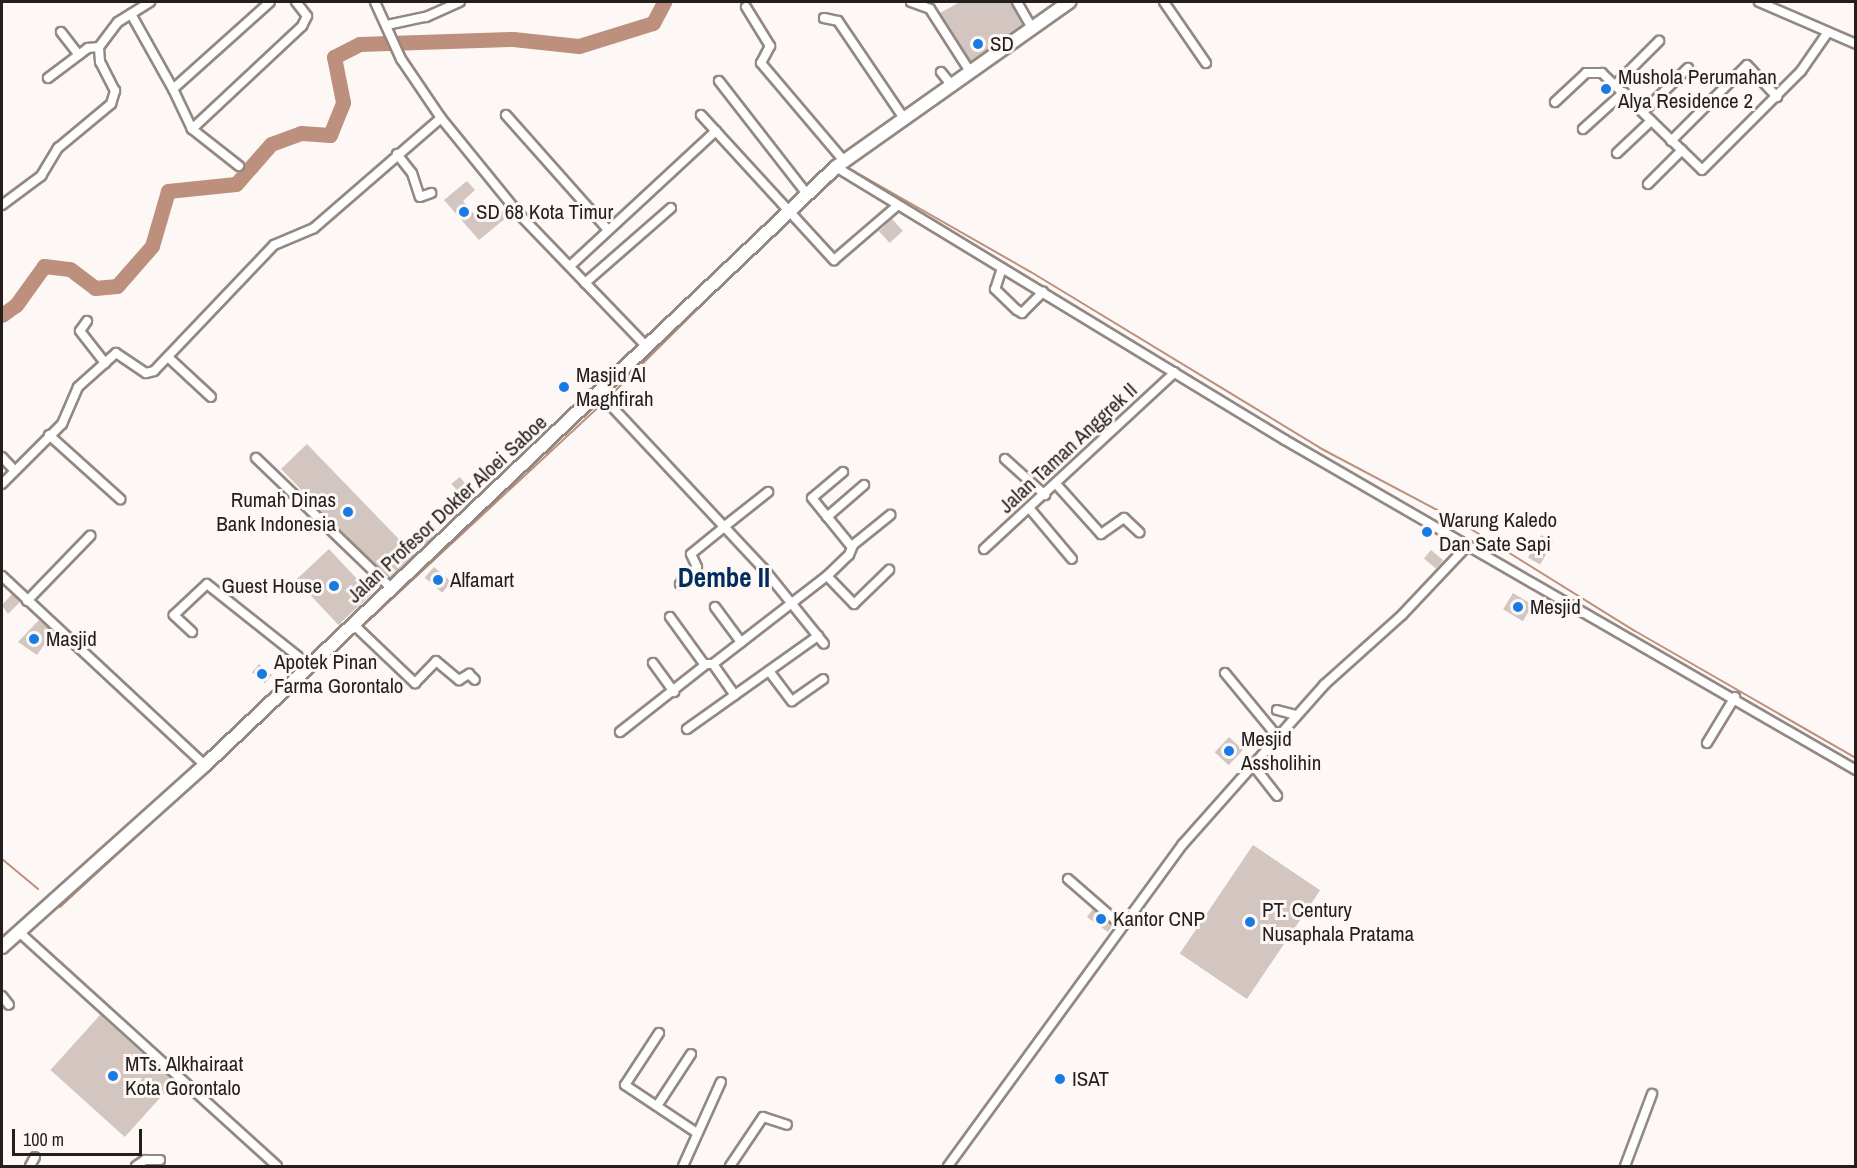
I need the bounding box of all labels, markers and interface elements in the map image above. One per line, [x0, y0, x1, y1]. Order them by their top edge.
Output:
place label: SD [990, 31, 1014, 57]
marker: SD [971, 37, 985, 51]
place label: Mushola Perumahan Alya Residence 2 [1618, 64, 1777, 114]
marker: Mushola Perumahan Alya Residence 2 [1599, 82, 1613, 96]
place label: SD 68 Kota Timur [476, 199, 613, 225]
marker: SD 68 Kota Timur [457, 205, 471, 219]
place label: Masjid Al Maghfirah [576, 362, 654, 412]
street label: Jalan Taman Anggrek II [993, 377, 1143, 519]
marker: Masjid Al Maghfirah [557, 380, 571, 394]
street label: Jalan Profesor Dokter Aloei Saboe [341, 409, 553, 609]
place label: Rumah Dinas Bank Indonesia [216, 487, 336, 537]
marker: Rumah Dinas Bank Indonesia [341, 505, 355, 519]
place label: Warung Kaledo Dan Sate Sapi [1439, 507, 1557, 557]
marker: Warung Kaledo Dan Sate Sapi [1420, 525, 1434, 539]
district label: Dembe II [678, 562, 770, 594]
place label: Alfamart [450, 567, 514, 593]
place label: Guest House [221, 573, 322, 599]
marker: Alfamart [431, 573, 445, 587]
marker: Guest House [327, 579, 341, 593]
place label: Mesjid [1530, 594, 1581, 620]
marker: Mesjid [1511, 600, 1525, 614]
place label: Masjid [46, 626, 97, 652]
marker: Masjid [27, 632, 41, 646]
place label: Apotek Pinan Farma Gorontalo [274, 649, 403, 699]
marker: Apotek Pinan Farma Gorontalo [255, 667, 269, 681]
place label: Mesjid Assholihin [1241, 726, 1321, 776]
marker: Mesjid Assholihin [1222, 744, 1236, 758]
place label: PT. Century Nusaphala Pratama [1262, 897, 1414, 947]
place label: Kantor CNP [1113, 906, 1205, 932]
marker: Kantor CNP [1094, 912, 1108, 926]
marker: PT. Century Nusaphala Pratama [1243, 915, 1257, 929]
place label: MTs. Alkhairaat Kota Gorontalo [125, 1051, 244, 1101]
place label: ISAT [1072, 1066, 1109, 1092]
marker: MTs. Alkhairaat Kota Gorontalo [106, 1069, 120, 1083]
marker: ISAT [1053, 1072, 1067, 1086]
scale bar [15, 1117, 146, 1155]
text: 100 m [23, 1127, 64, 1152]

